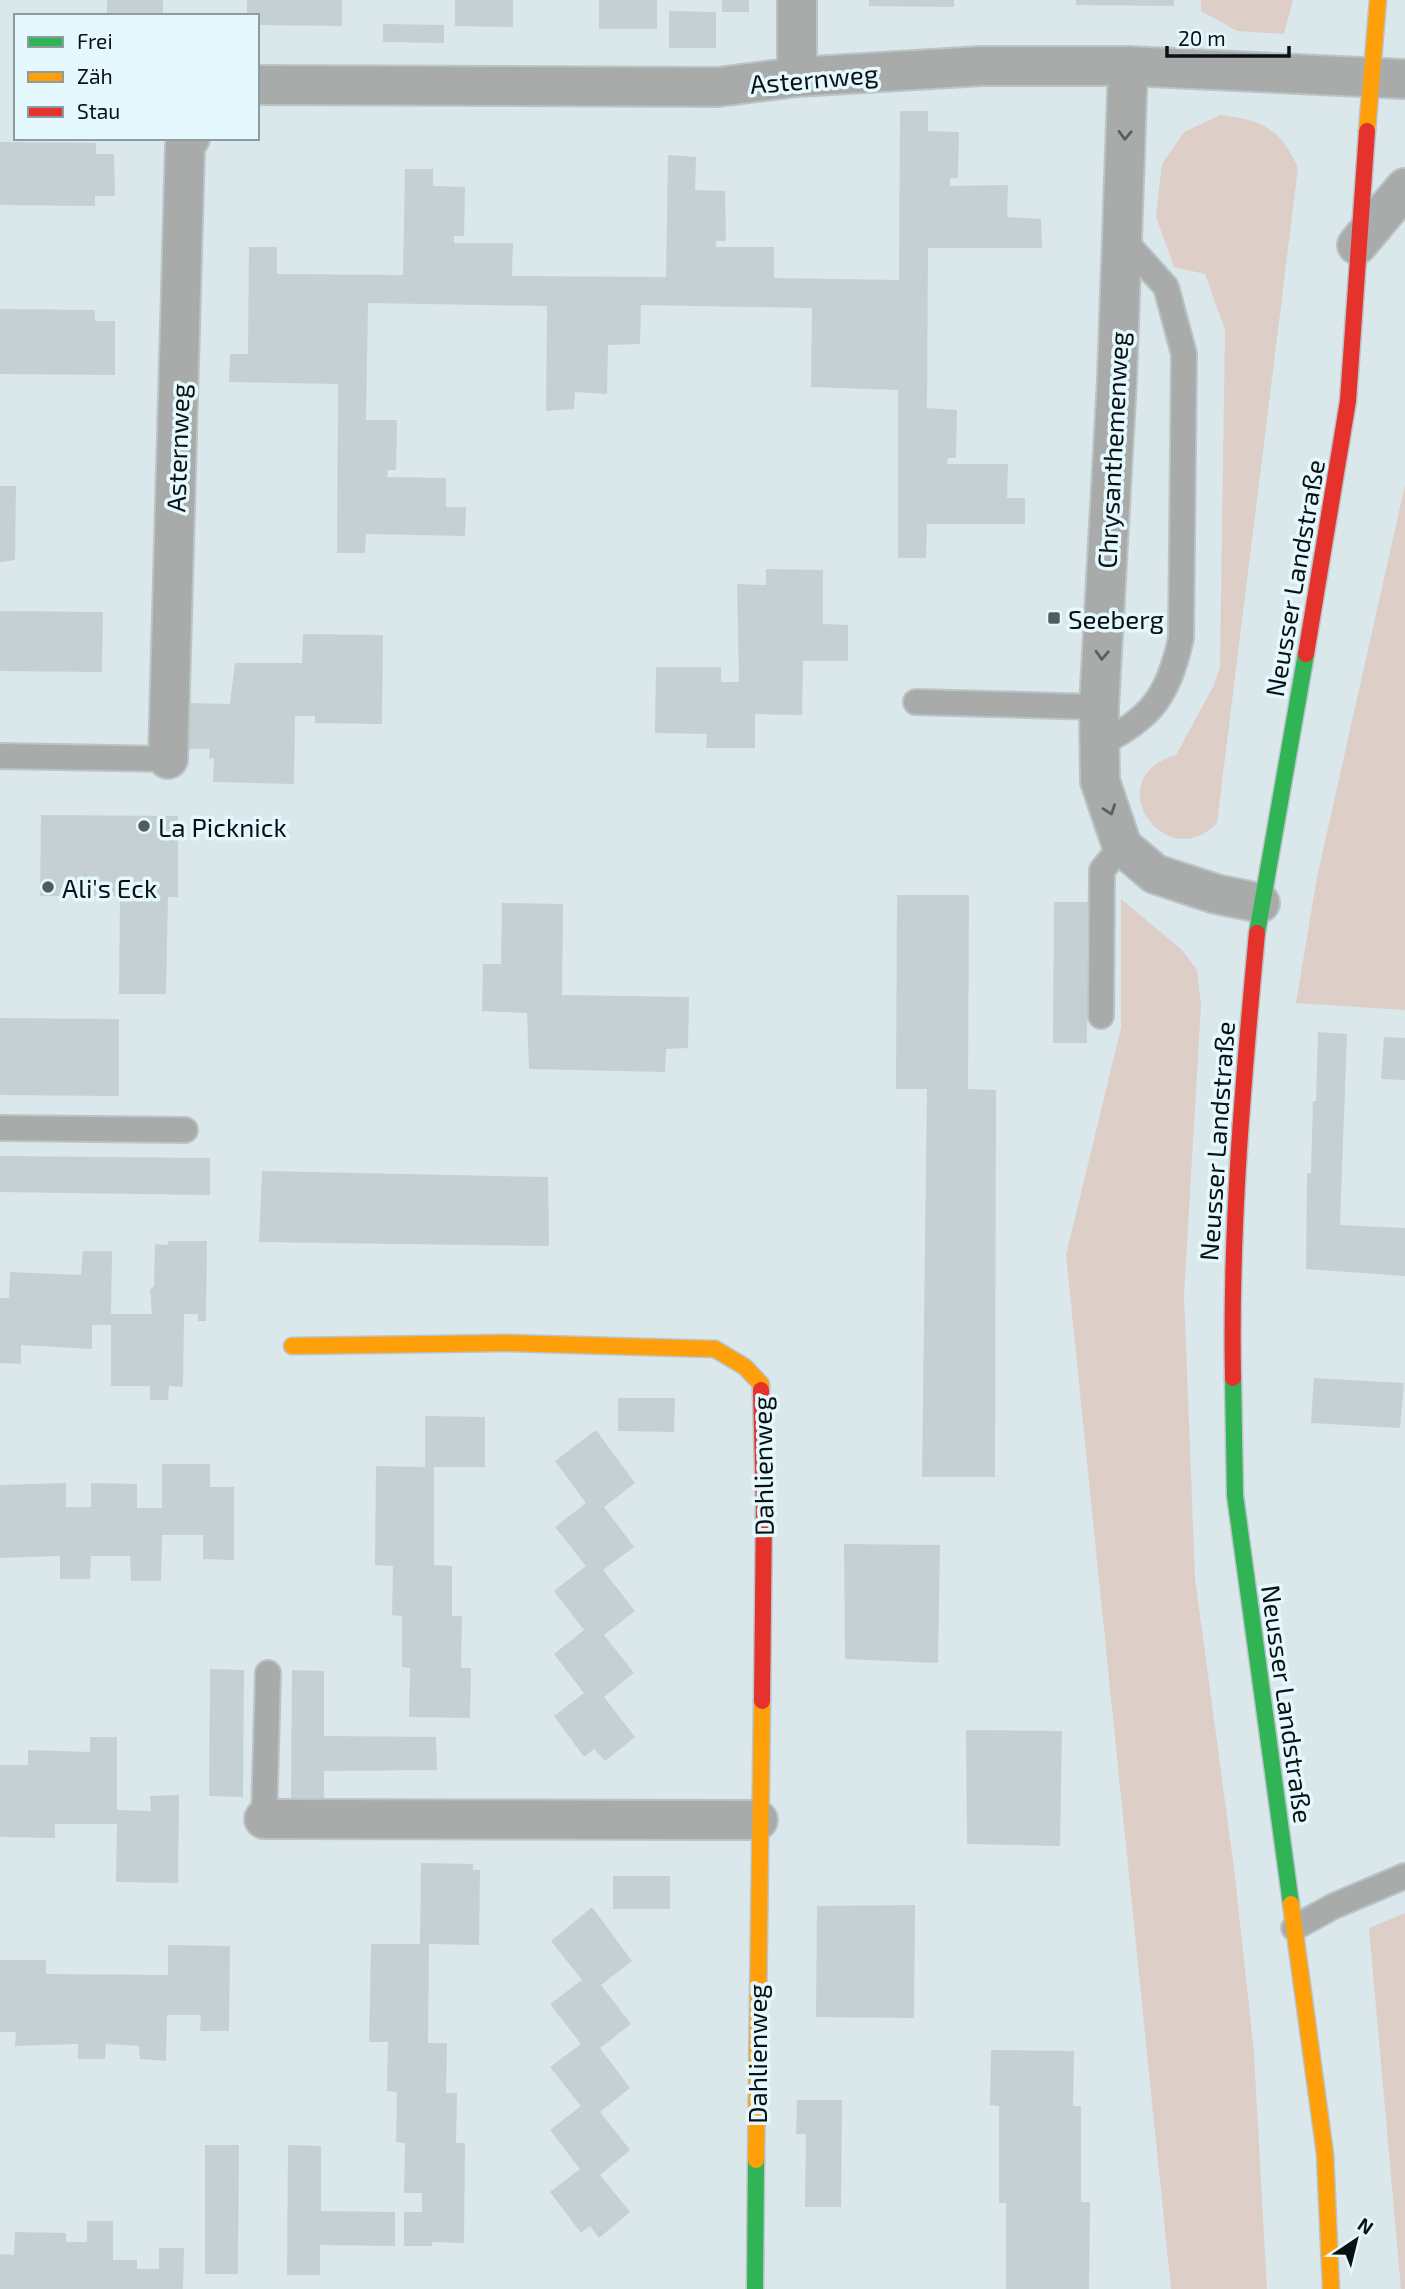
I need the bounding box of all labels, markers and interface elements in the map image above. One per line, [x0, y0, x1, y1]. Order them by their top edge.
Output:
legend [14, 14, 259, 140]
scale bar [1167, 14, 1290, 58]
text: 20 m [1178, 25, 1226, 50]
text: Frei [77, 28, 113, 53]
street label: Asternweg [749, 57, 879, 99]
text: Zäh [77, 63, 113, 88]
text: Stau [77, 98, 120, 123]
one-way arrow [1118, 129, 1133, 140]
street label: Chrysanthemenweg [1090, 331, 1134, 569]
street label: Asternweg [159, 383, 195, 513]
street label: Neusser Landstraße [1258, 457, 1330, 699]
place label: Seeberg [1068, 603, 1164, 634]
marker: Seeberg [1046, 610, 1062, 626]
one-way arrow [1094, 650, 1109, 661]
one-way arrow [1102, 804, 1116, 816]
place label: La Picknick [158, 811, 287, 842]
marker: La Picknick [136, 818, 152, 834]
place label: Ali's Eck [62, 872, 157, 903]
marker: Ali's Eck [40, 879, 56, 895]
street label: Neusser Landstraße [1192, 1020, 1240, 1262]
street label: Dahlienweg [745, 1396, 779, 1536]
street label: Neusser Landstraße [1256, 1583, 1320, 1825]
street label: Dahlienweg [741, 1984, 772, 2124]
north arrow [1321, 2205, 1391, 2275]
text: N [1354, 2212, 1378, 2239]

